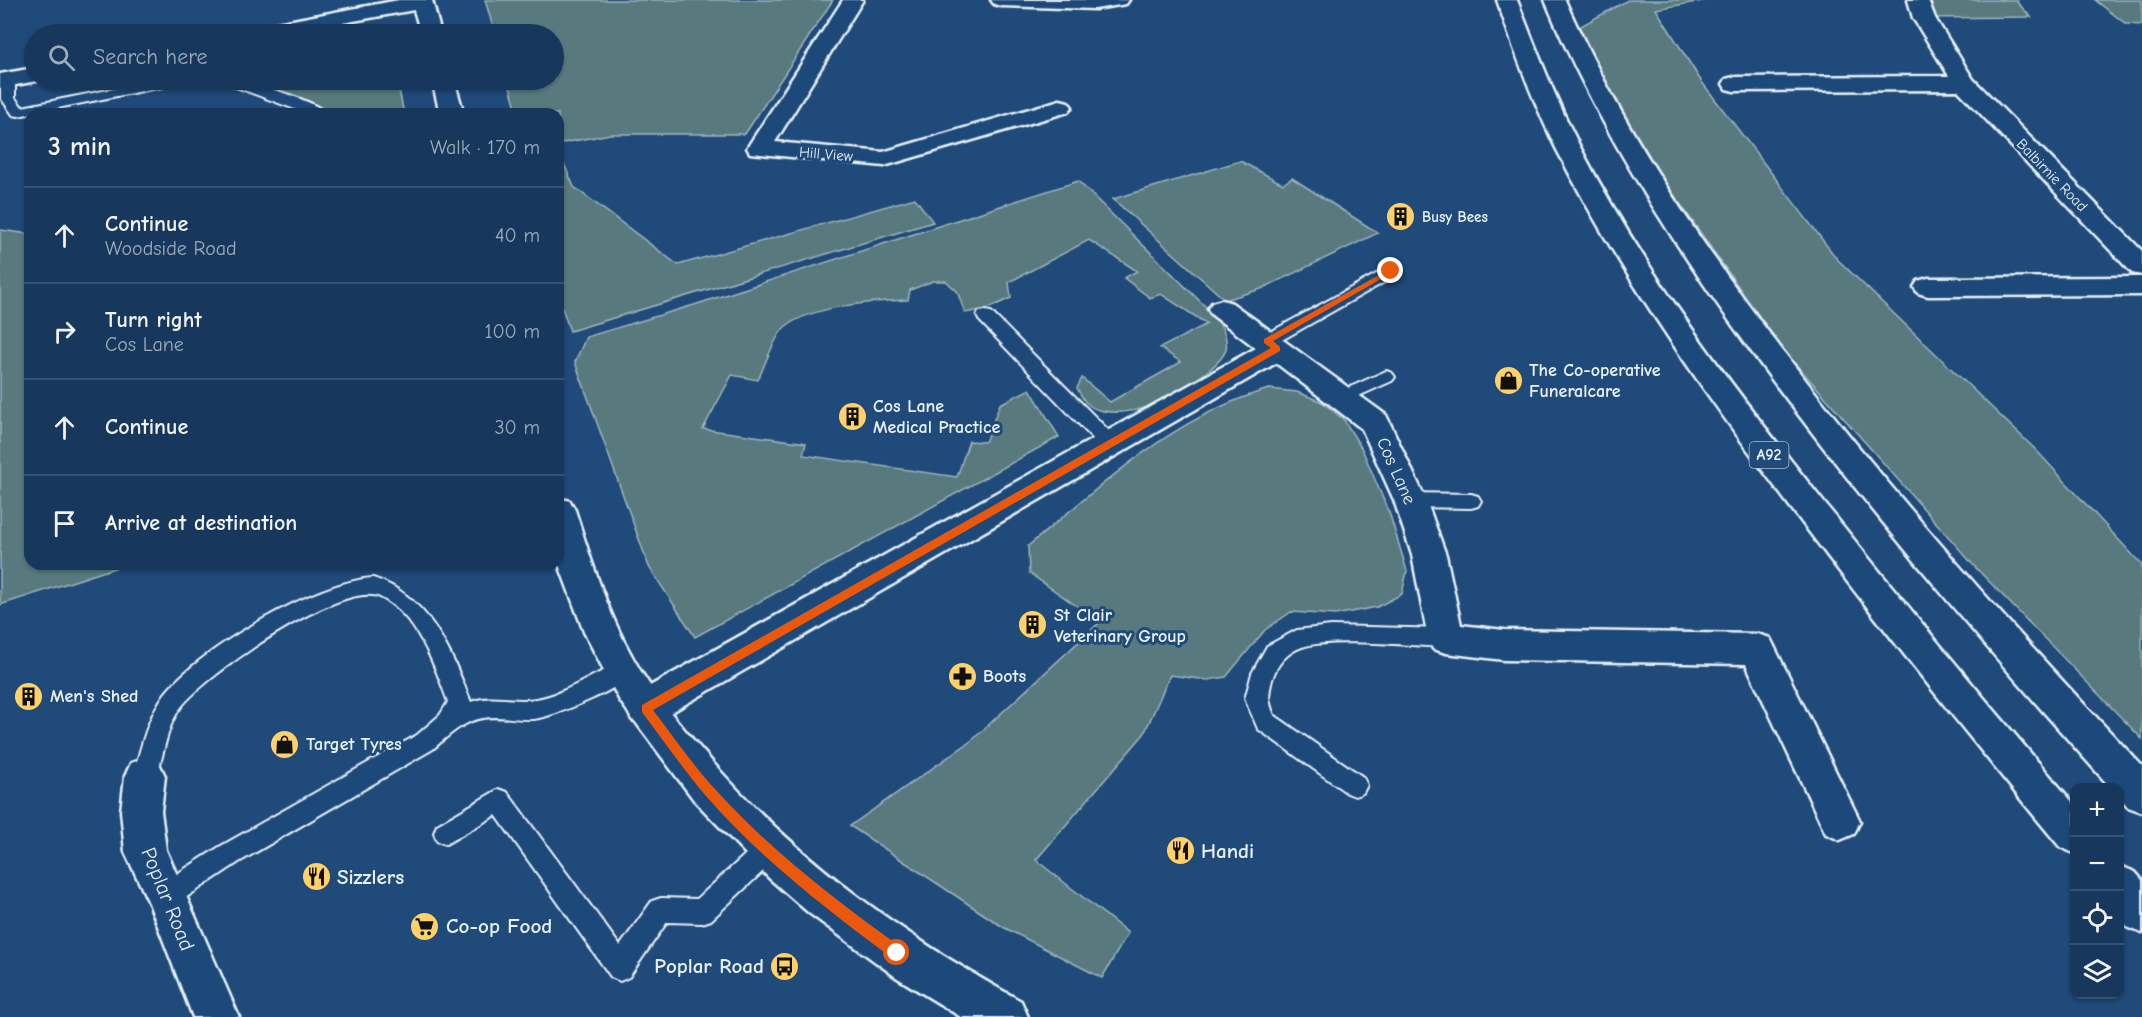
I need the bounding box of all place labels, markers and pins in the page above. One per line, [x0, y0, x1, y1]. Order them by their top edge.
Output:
building icon: Busy Bees [1385, 201, 1417, 233]
place label: Busy Bees [1422, 208, 1488, 226]
place label: The Co-operative Funeralcare [1529, 360, 1661, 402]
shop icon: The Co-operative Funeralcare [1492, 364, 1524, 396]
place label: Cos Lane Medical Practice [873, 396, 1000, 438]
building icon: Cos Lane Medical Practice [836, 400, 868, 432]
place label: St Clair Veterinary Group [1054, 605, 1186, 647]
building icon: St Clair Veterinary Group [1017, 609, 1049, 641]
pharmacy icon: Boots [946, 660, 978, 692]
place label: Boots [983, 666, 1026, 687]
building icon: Men's Shed [13, 680, 45, 712]
place label: Men's Shed [50, 686, 138, 707]
shop icon: Target Tyres [269, 728, 301, 760]
place label: Target Tyres [306, 734, 402, 755]
restaurant icon: Handi [1164, 835, 1196, 867]
place label: Handi [1201, 839, 1254, 863]
restaurant icon: Sizzlers [300, 861, 332, 893]
place label: Sizzlers [337, 865, 404, 889]
supermarket icon: Co-op Food [409, 910, 441, 942]
place label: Co-op Food [446, 914, 552, 938]
bus stop icon: Poplar Road [769, 950, 801, 982]
place label: Poplar Road [654, 954, 764, 978]

